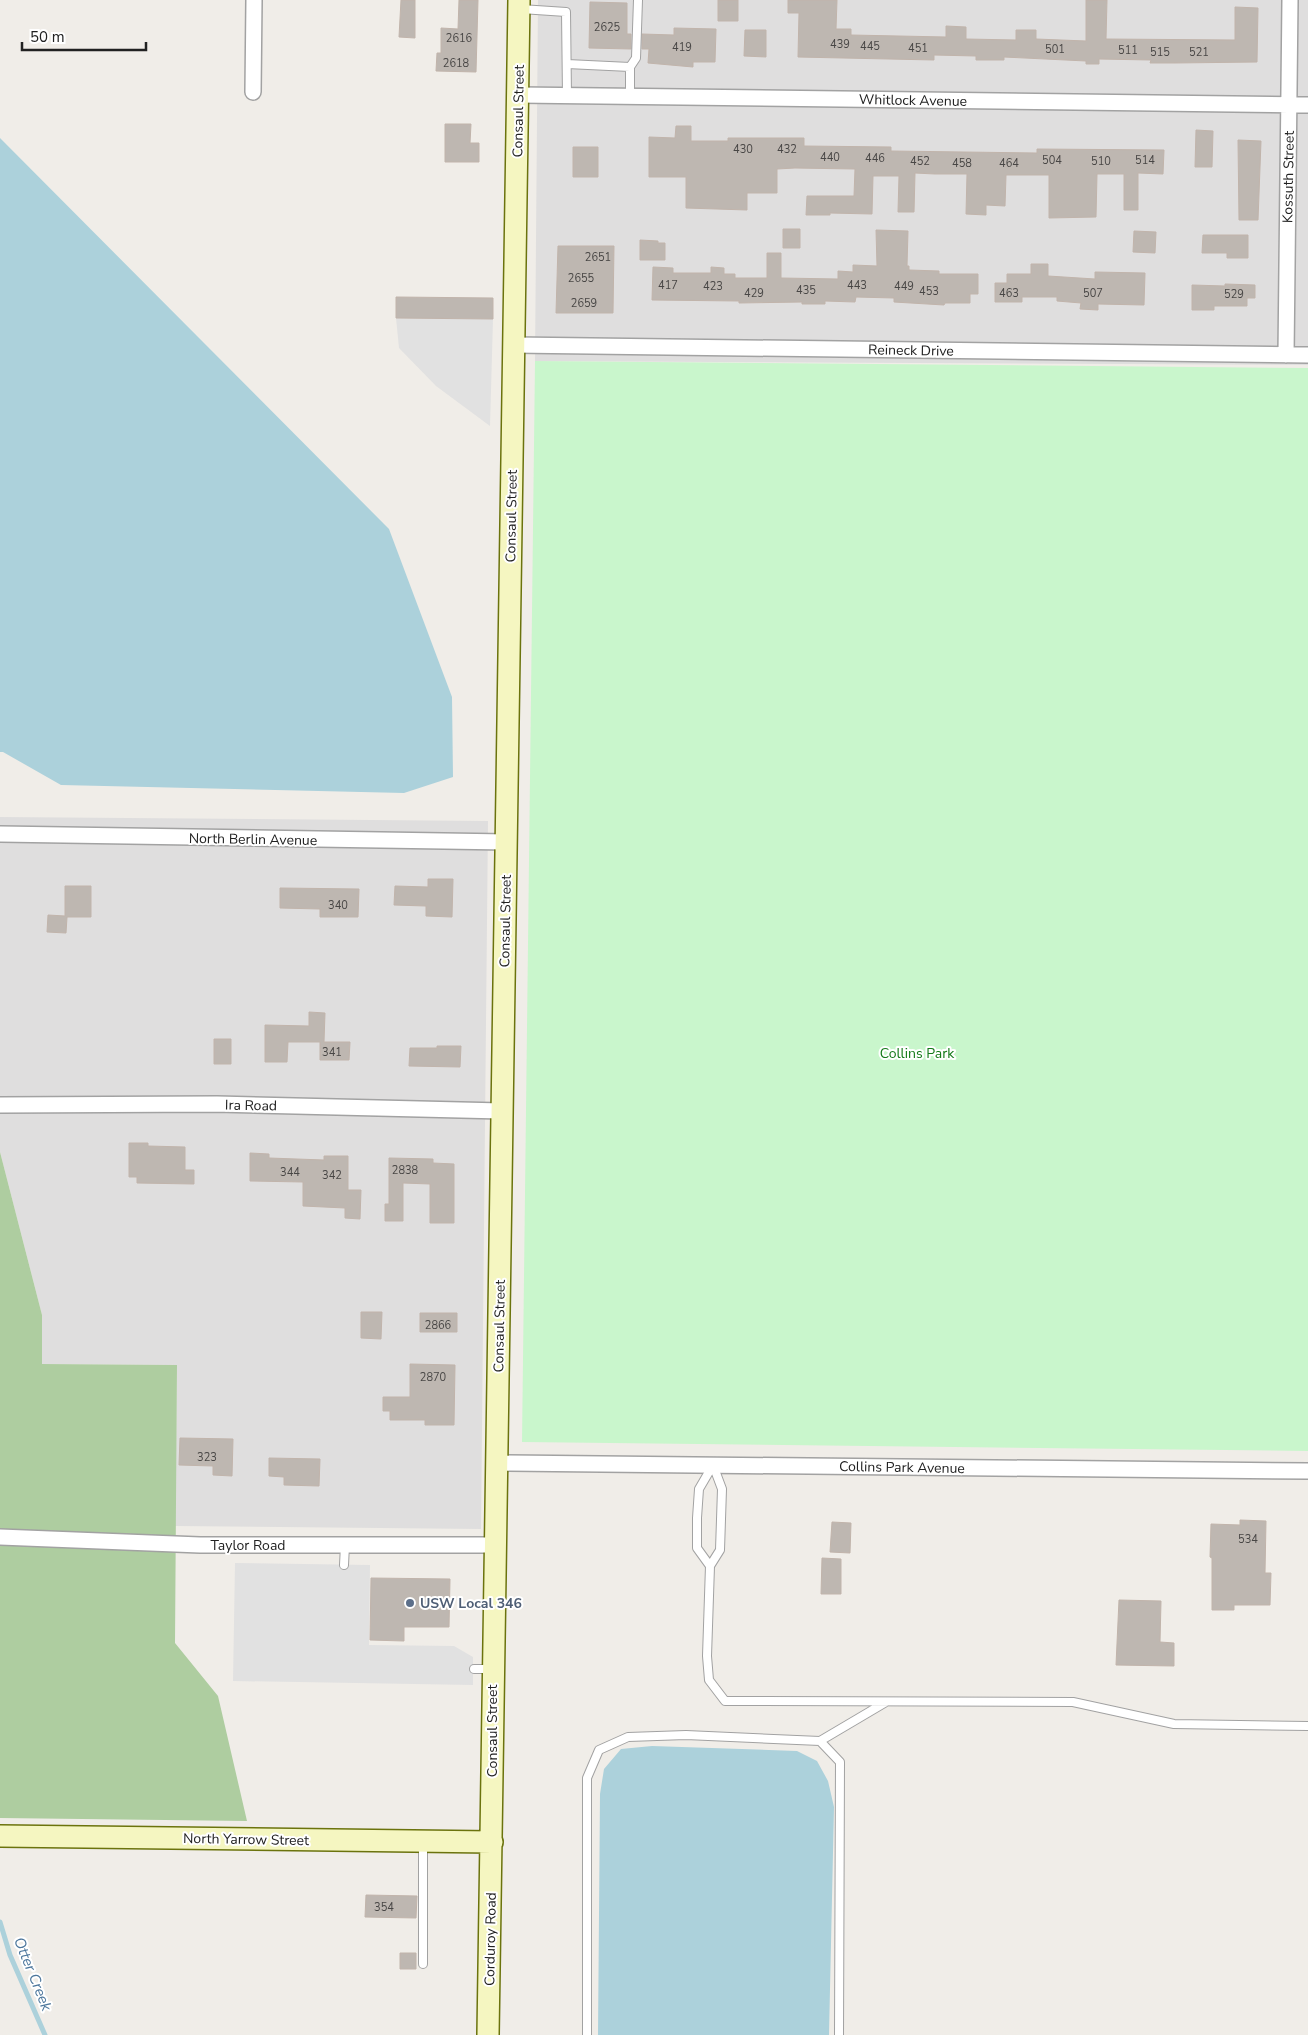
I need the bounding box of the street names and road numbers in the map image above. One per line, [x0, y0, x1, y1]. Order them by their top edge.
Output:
street label: Consaul Street [508, 64, 529, 157]
street label: Whitlock Avenue [859, 90, 967, 111]
street label: Kossuth Street [1278, 131, 1299, 223]
street label: Reineck Drive [868, 340, 954, 361]
street label: Consaul Street [501, 469, 522, 562]
street label: North Berlin Avenue [189, 829, 317, 850]
street label: Consaul Street [495, 874, 516, 967]
street label: Ira Road [225, 1096, 277, 1115]
street label: Consaul Street [489, 1279, 510, 1372]
street label: Collins Park Avenue [839, 1457, 965, 1478]
street label: Taylor Road [211, 1536, 285, 1555]
street label: Consaul Street [483, 1685, 502, 1777]
street label: North Yarrow Street [183, 1829, 309, 1850]
street label: Corduroy Road [480, 1892, 501, 1986]

